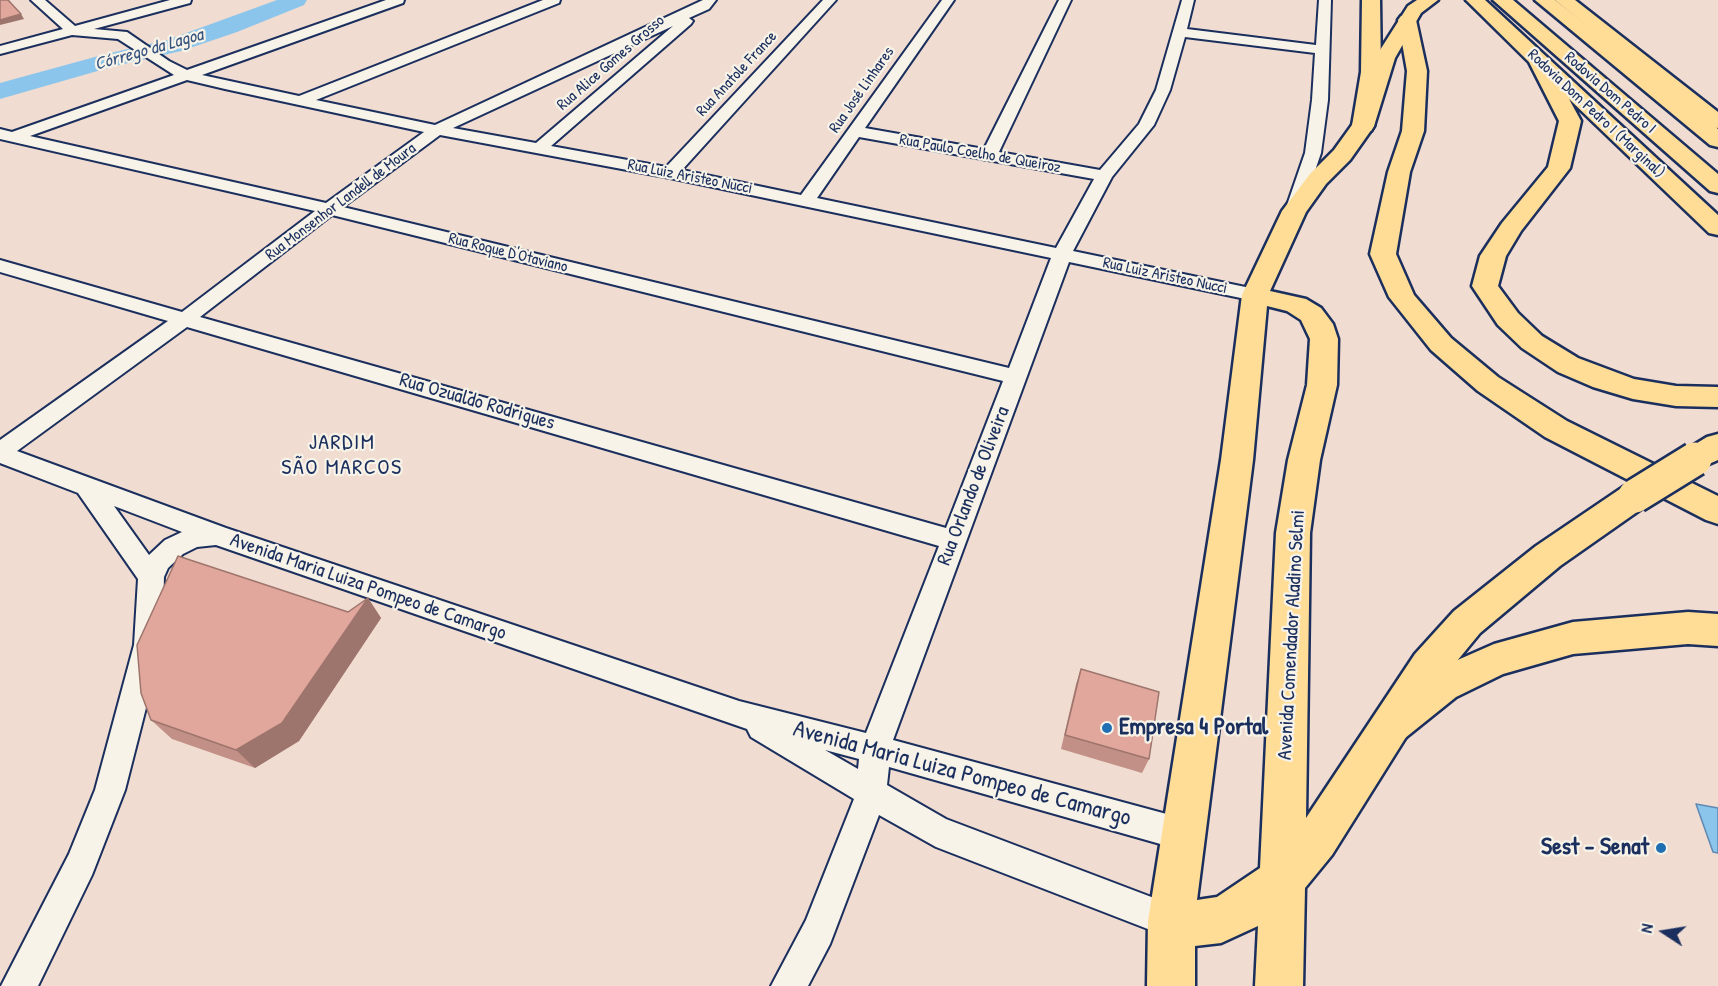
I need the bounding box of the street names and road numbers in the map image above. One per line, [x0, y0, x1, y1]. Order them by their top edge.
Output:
street label: Rua Alice Gomes Grosso [553, 11, 669, 115]
street label: Rua Anatole France [693, 27, 781, 121]
street label: Rua José Linhares [825, 43, 899, 137]
street label: Rodovia Dom Pedro I (Marginal) [1523, 45, 1669, 183]
street label: Rodovia Dom Pedro I [1560, 48, 1660, 138]
street label: Rua Paulo Coelho de Queiroz [898, 130, 1062, 178]
street label: Rua Monsenhor Landell de Moura [262, 139, 420, 265]
street label: Rua Luiz Aristeo Nucci [626, 155, 754, 199]
street label: Rua Roque D'Otaviano [446, 229, 570, 277]
street label: Rua Luiz Aristeo Nucci [1101, 253, 1229, 299]
street label: Rua Ozualdo Rodrigues [397, 368, 557, 436]
street label: Rua Orlando de Oliveira [933, 403, 1015, 569]
street label: Avenida Comendador Aladino Selmi [1273, 509, 1311, 761]
street label: Avenida Maria Luiza Pompeo de Camargo [227, 528, 509, 646]
street label: Avenida Maria Luiza Pompeo de Camargo [790, 715, 1134, 833]

